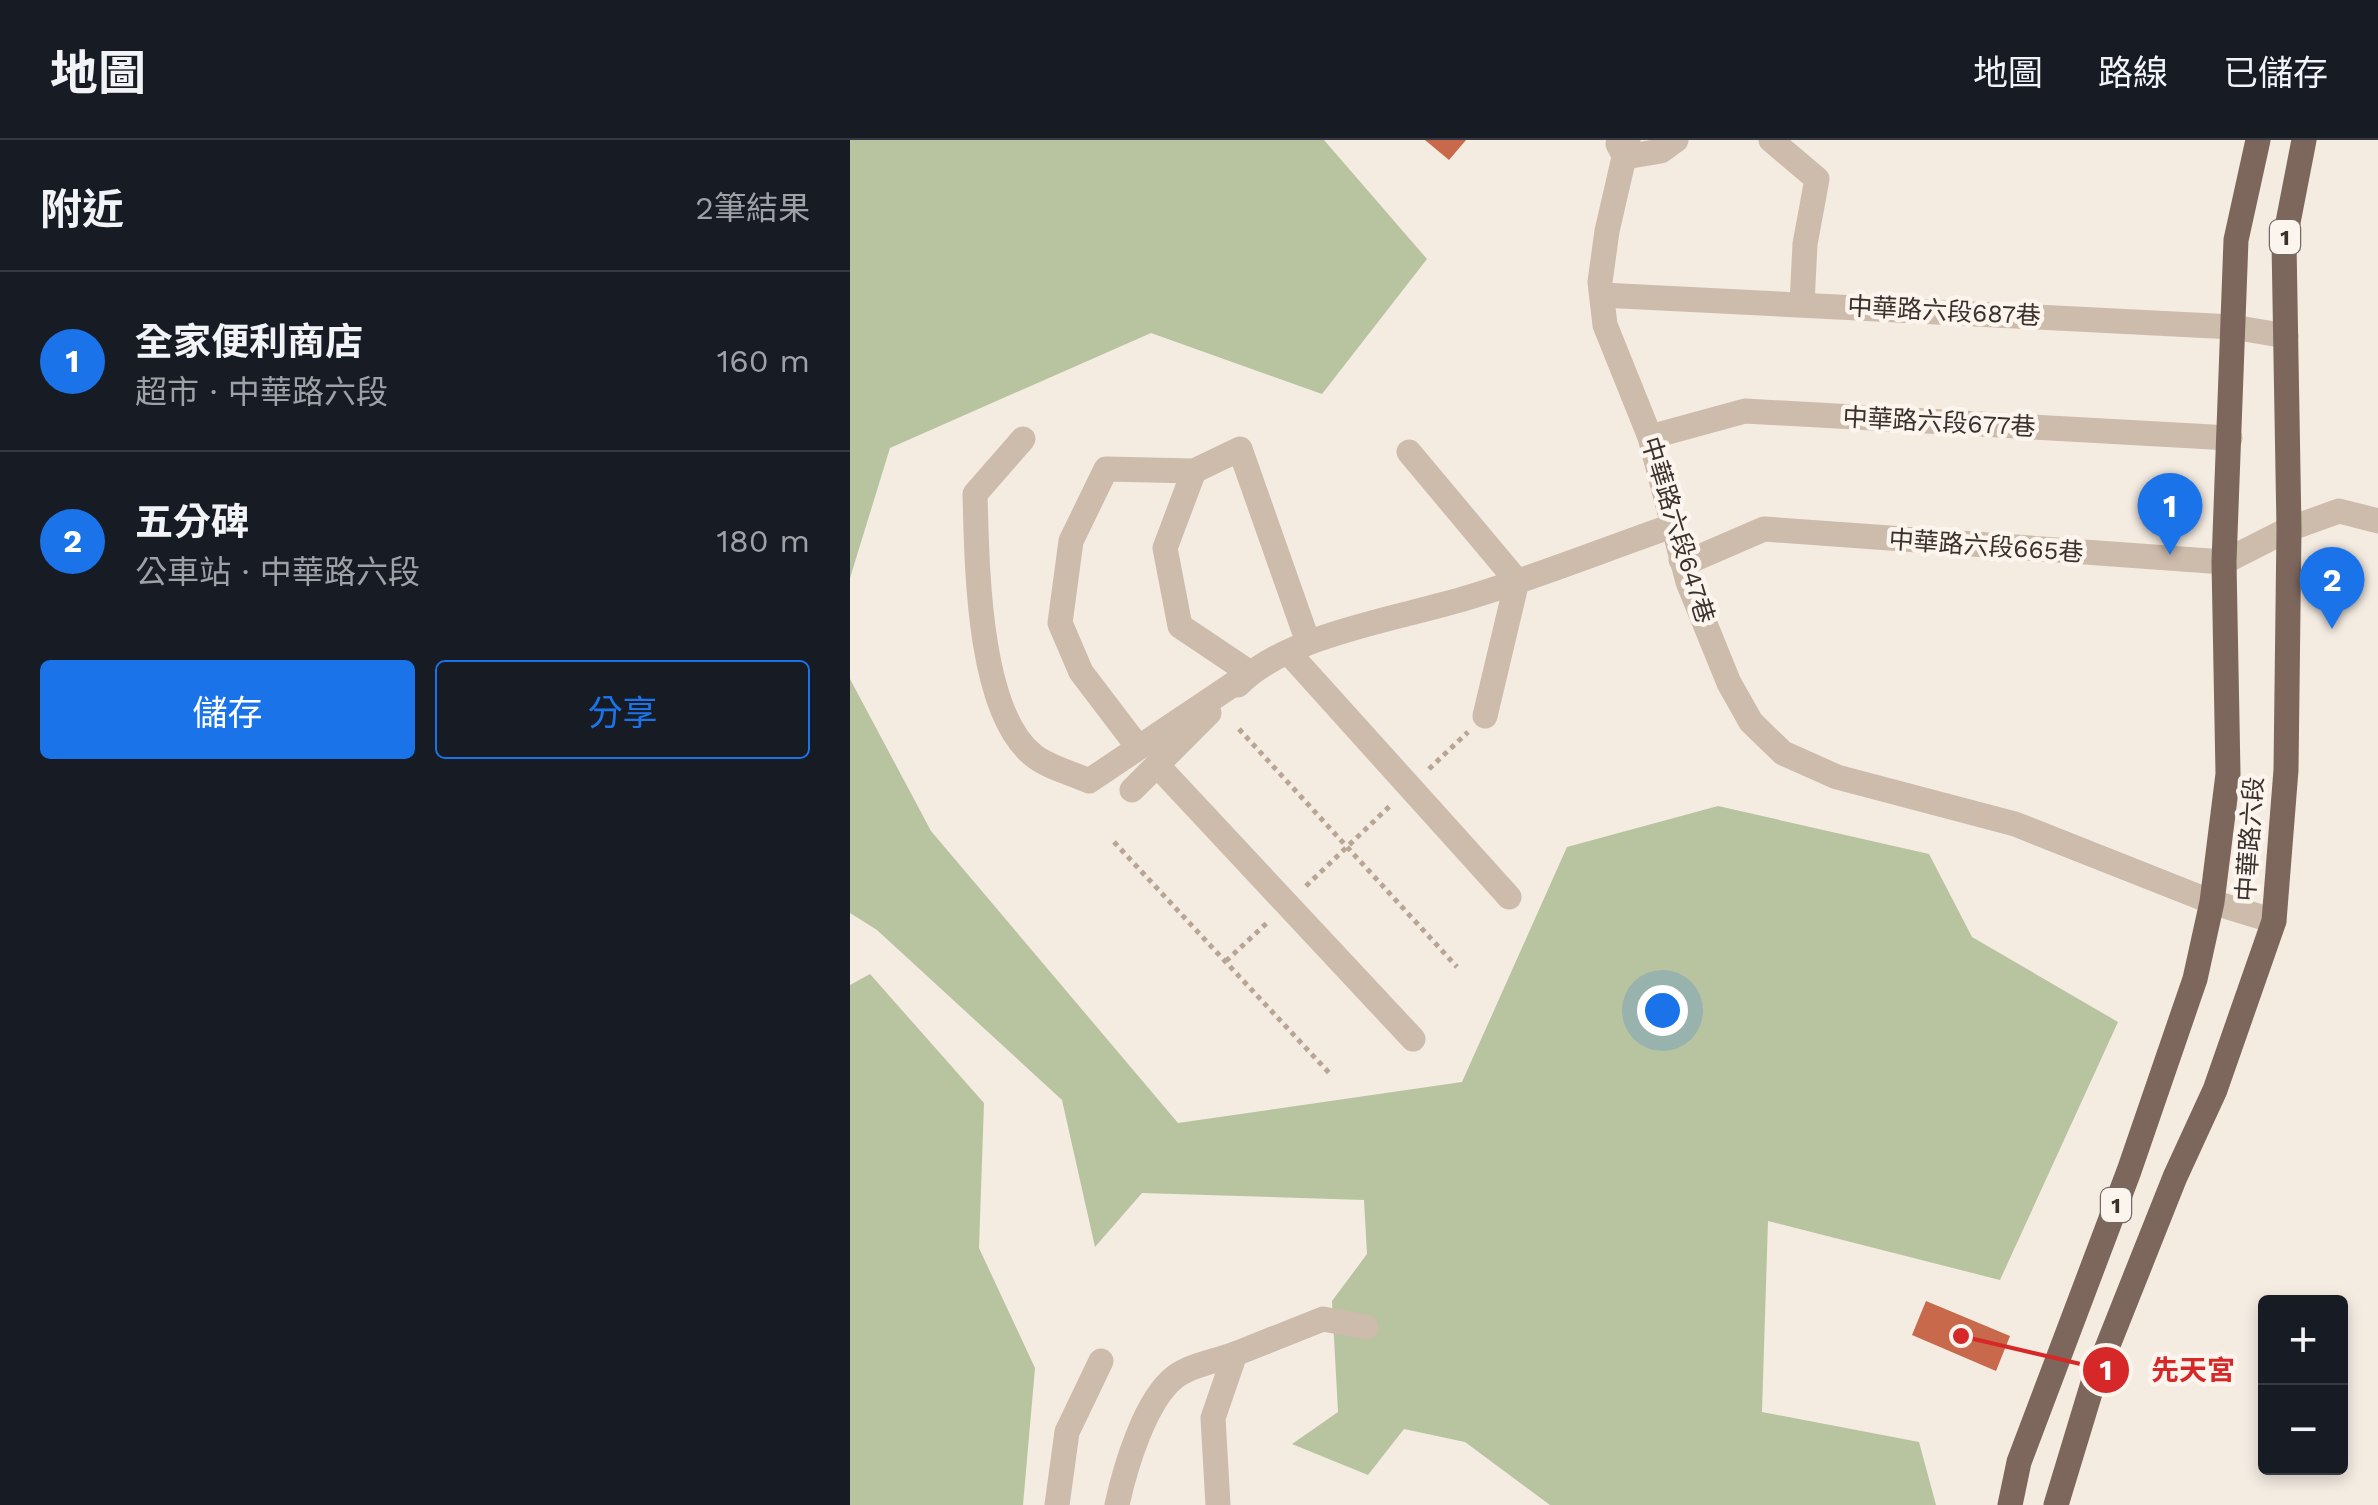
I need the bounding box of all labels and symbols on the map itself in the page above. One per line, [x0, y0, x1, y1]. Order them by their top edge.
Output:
road number: 1 [2270, 220, 2300, 254]
street label: 中華路六段687巷 [1847, 291, 2041, 331]
street label: 中華路六段677巷 [1842, 402, 2036, 442]
street label: 中華路六段647巷 [1636, 433, 1720, 627]
pin: 1 [2138, 472, 2202, 555]
street label: 中華路六段665巷 [1888, 525, 2084, 567]
pin: 2 [2300, 546, 2364, 629]
street label: 中華路六段 [2231, 776, 2269, 902]
your location [1637, 985, 1688, 1036]
road number: 1 [2101, 1188, 2131, 1222]
callout: 先天宮 [2081, 1341, 2255, 1399]
text: 1 [2100, 1352, 2112, 1387]
text: 先天宮 [2151, 1354, 2235, 1387]

